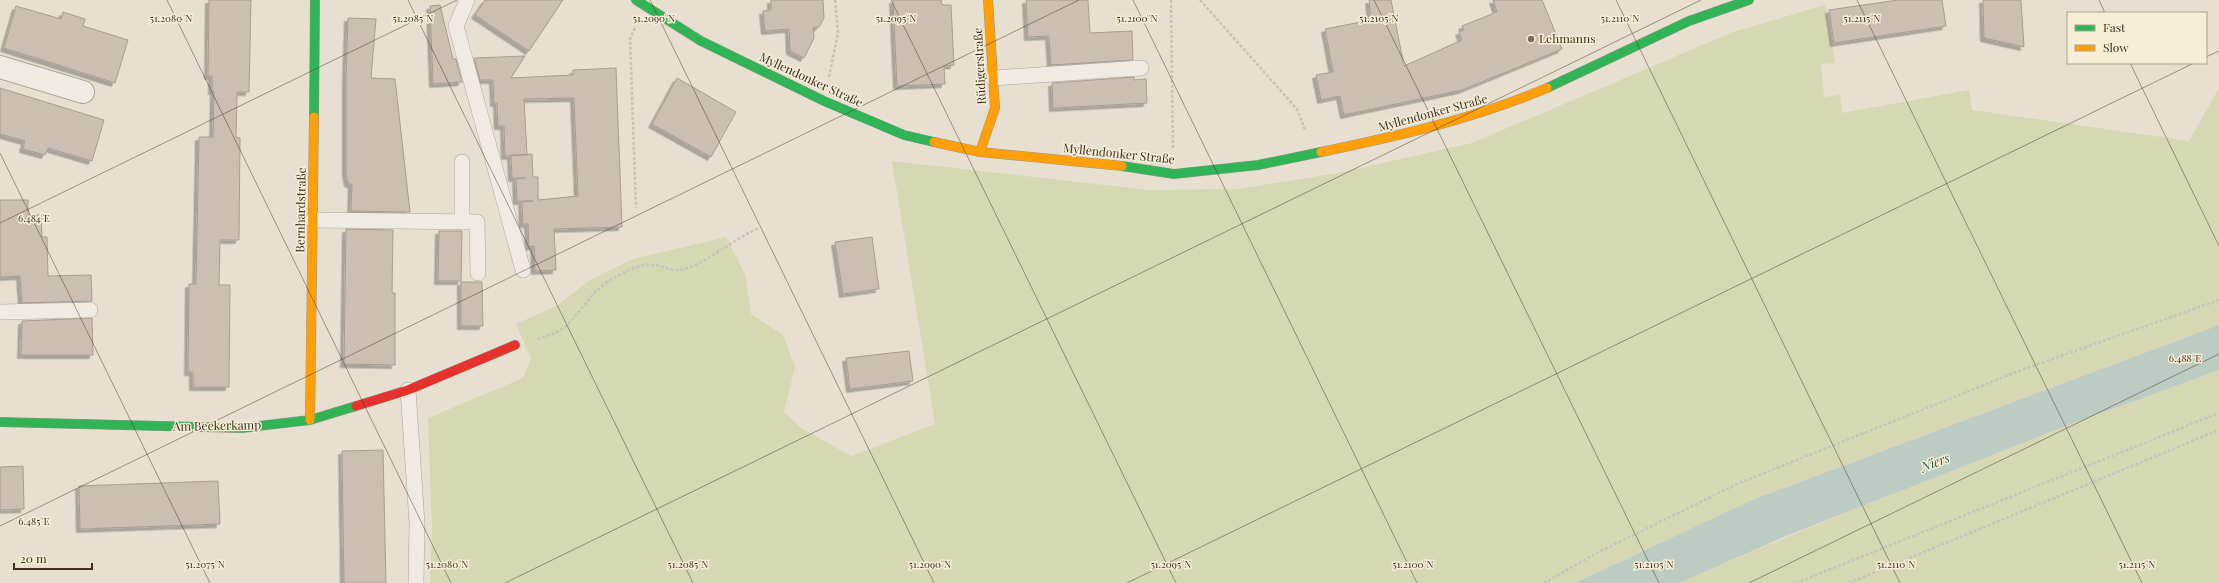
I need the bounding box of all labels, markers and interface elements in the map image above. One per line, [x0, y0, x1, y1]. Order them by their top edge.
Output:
text: 51.2080°N [150, 11, 192, 25]
text: 51.2085°N [393, 11, 433, 25]
text: 51.2090°N [633, 11, 675, 25]
text: 51.2095°N [876, 11, 916, 25]
text: 51.2100°N [1117, 11, 1157, 25]
text: 51.2105°N [1359, 11, 1399, 25]
text: 51.2110°N [1601, 11, 1639, 25]
text: 51.2115°N [1844, 11, 1880, 25]
legend [2067, 12, 2207, 64]
text: Fast [2103, 19, 2126, 35]
street label: Rüdigerstraße [969, 27, 989, 105]
place label: Lehmanns [1539, 30, 1596, 46]
marker: Lehmanns [1526, 34, 1536, 44]
text: Slow [2103, 39, 2129, 55]
street label: Myllendonker Straße [757, 48, 866, 110]
street label: Myllendonker Straße [1376, 90, 1489, 134]
street label: Myllendonker Straße [1062, 139, 1176, 167]
street label: Bernhardstraße [291, 167, 309, 253]
text: 6.484°E [18, 211, 50, 225]
text: 6.488°E [2169, 351, 2201, 365]
street label: Am Beekerkamp [172, 416, 261, 434]
water label: Niers [1917, 448, 1952, 475]
text: 6.485°E [18, 514, 50, 528]
scale bar [14, 545, 92, 571]
text: 20 m [20, 550, 47, 566]
text: 51.2075°N [185, 557, 225, 571]
text: 51.2080°N [426, 557, 468, 571]
text: 51.2085°N [668, 557, 708, 571]
text: 51.2090°N [909, 557, 951, 571]
text: 51.2095°N [1151, 557, 1191, 571]
text: 51.2100°N [1393, 557, 1433, 571]
text: 51.2105°N [1634, 557, 1674, 571]
text: 51.2110°N [1877, 557, 1915, 571]
text: 51.2115°N [2119, 557, 2155, 571]

